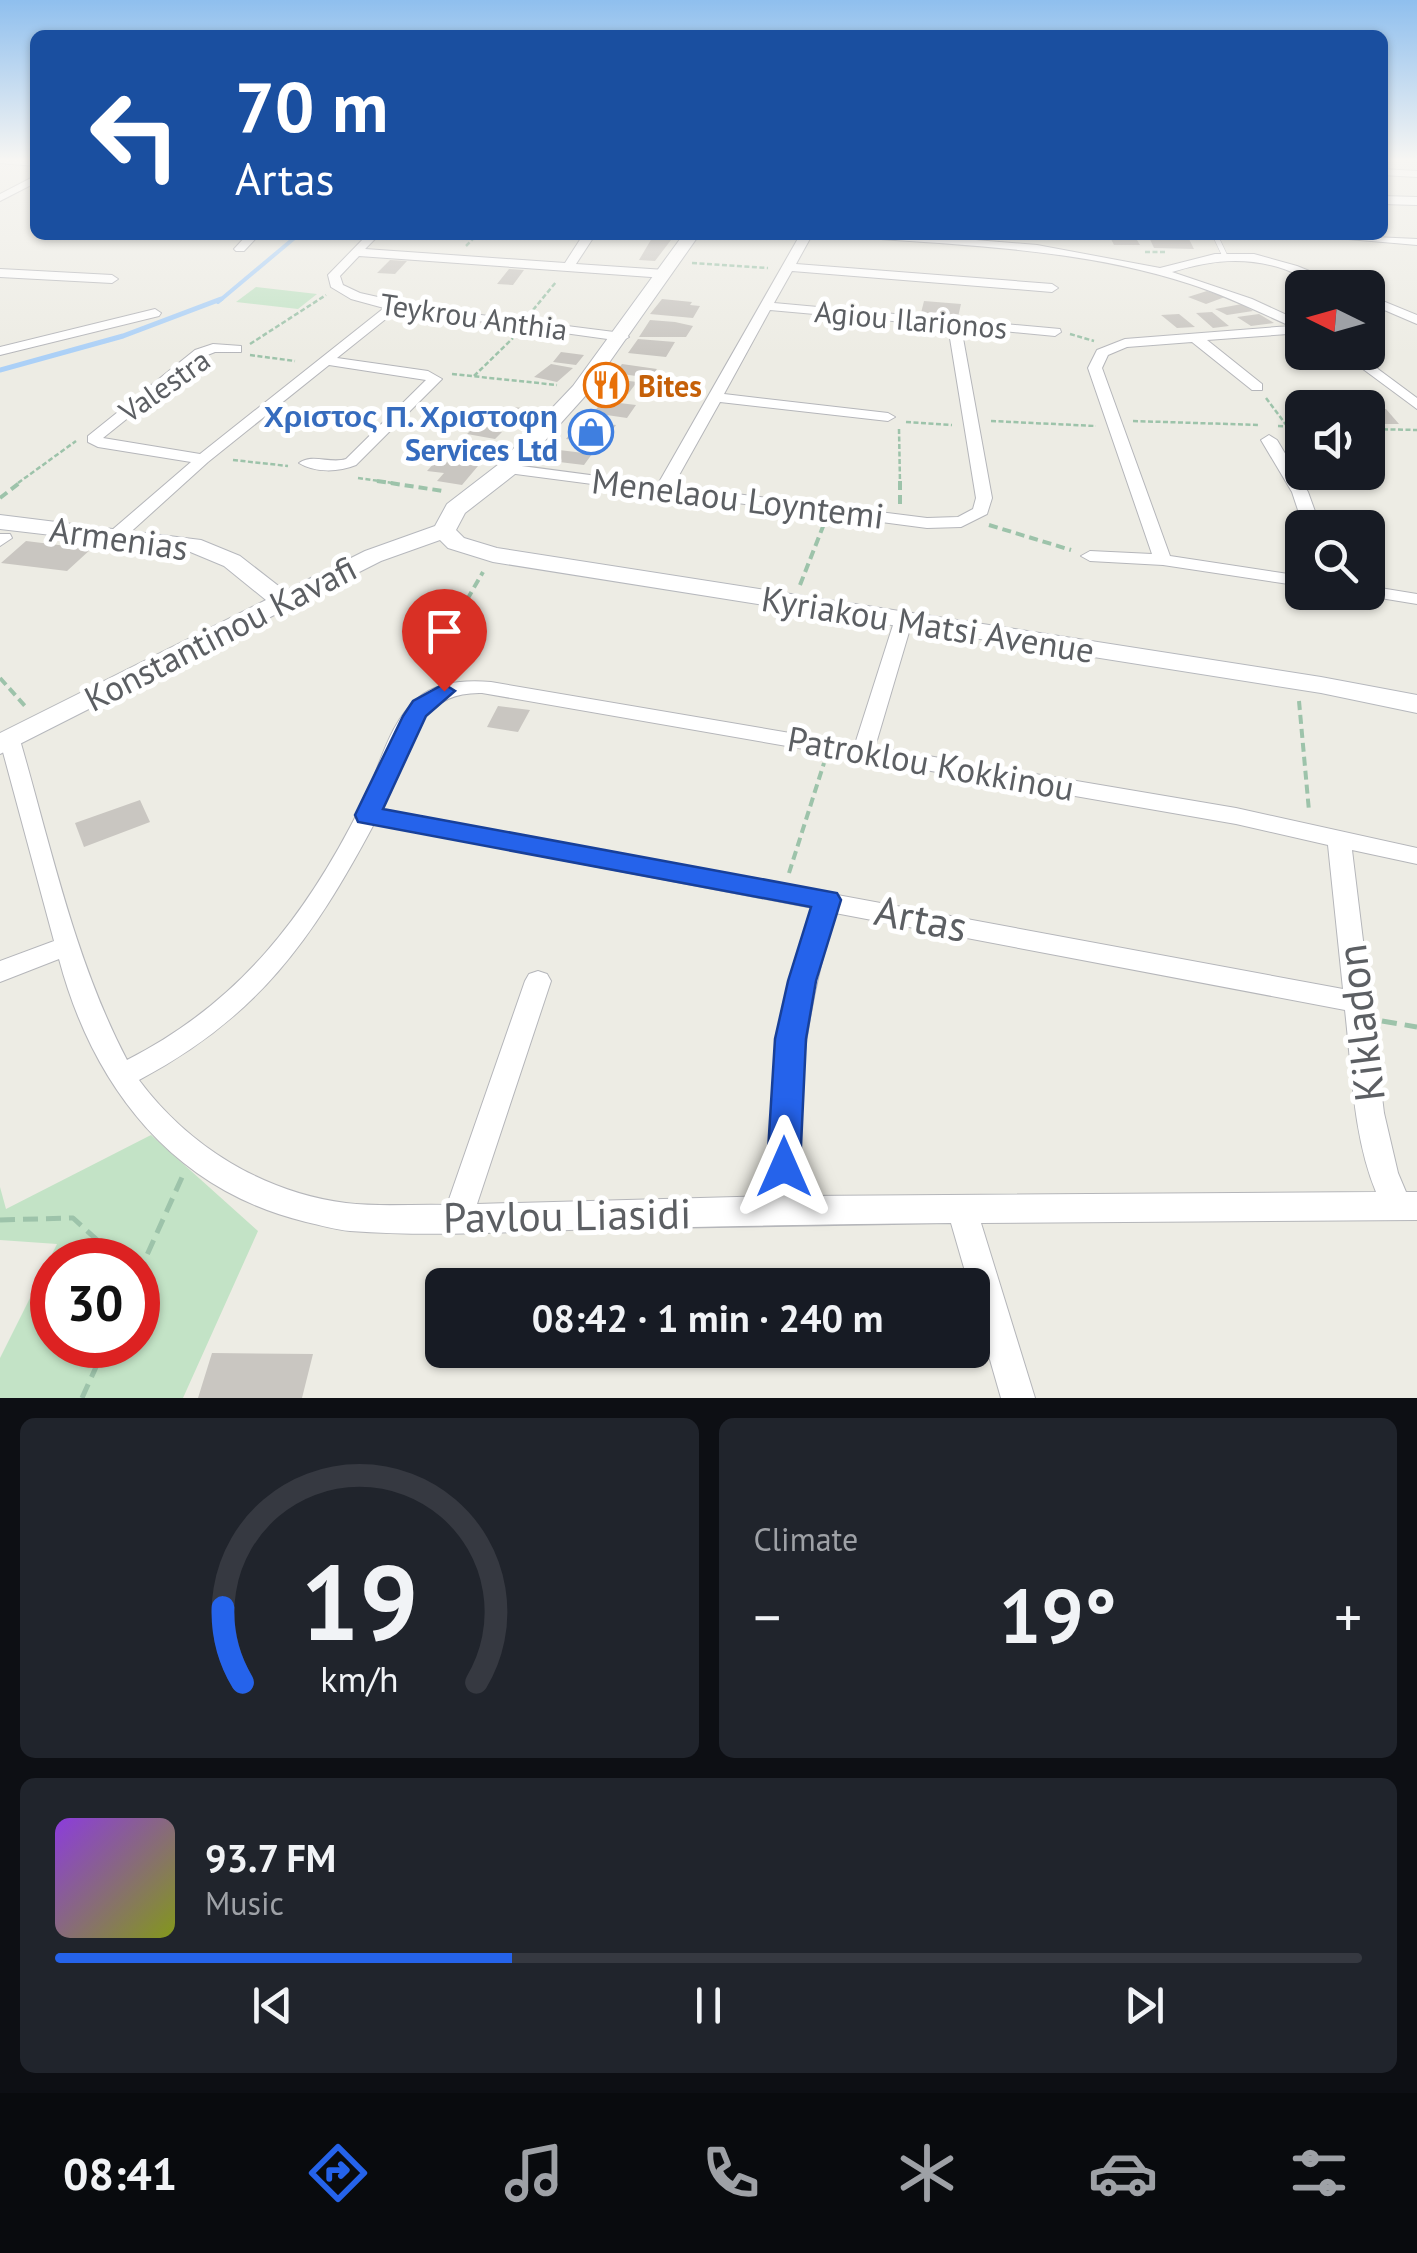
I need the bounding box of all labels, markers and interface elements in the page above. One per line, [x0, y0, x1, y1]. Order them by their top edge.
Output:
text: 70 m [235, 61, 388, 151]
icon: left [70, 70, 200, 200]
text: Artas [235, 149, 335, 207]
north arrow [1285, 270, 1385, 370]
map controls [1285, 270, 1385, 610]
street label: Teykrou Anthia [378, 284, 570, 348]
street label: Agiou Ilarionos [813, 291, 1009, 347]
street label: Valestra [110, 340, 217, 431]
restaurant icon: Bites [583, 362, 629, 408]
place label: Bites [638, 366, 702, 405]
button: sound [1285, 390, 1385, 490]
place label: Χριστος Π. Χριστοφη Services Ltd [264, 396, 558, 469]
shop icon: Χριστος Π. Χριστοφη Services Ltd [568, 409, 614, 455]
street label: Menelaou Loyntemi [589, 457, 887, 539]
street label: Armenias [47, 506, 191, 570]
button: search [1285, 510, 1385, 610]
street label: Konstantinou Kavafi [76, 545, 364, 721]
street label: Kyriakou Matsi Avenue [758, 575, 1098, 673]
pin [402, 589, 487, 692]
icon: arrive [417, 604, 472, 659]
street label: Patroklou Kokkinou [784, 715, 1078, 811]
street label: Artas [870, 882, 972, 954]
street label: Kikladon [1323, 941, 1397, 1105]
position arrow [732, 1115, 836, 1219]
street label: Pavlou Liasidi [442, 1185, 692, 1245]
speed limit sign: 30 [30, 1238, 160, 1368]
text: 08:42 · 1 min · 240 m [532, 1293, 883, 1342]
text: Climate [754, 1518, 858, 1560]
text: 19 [300, 1534, 418, 1669]
text: 19° [999, 1567, 1117, 1664]
text: − [754, 1581, 781, 1652]
text: + [1334, 1581, 1362, 1652]
text: km/h [320, 1656, 398, 1702]
text: 93.7 FM [205, 1833, 336, 1882]
text: Music [205, 1882, 284, 1924]
icon: previous [245, 1978, 300, 2033]
icon: pause [681, 1978, 736, 2033]
icon: next [1117, 1978, 1172, 2033]
icon: directions [303, 2138, 373, 2208]
icon: music [499, 2138, 569, 2208]
icon: phone [696, 2138, 766, 2208]
icon: climate [892, 2138, 962, 2208]
icon: car [1088, 2138, 1158, 2208]
icon: filters [1284, 2138, 1354, 2208]
text: 08:41 [63, 2144, 177, 2202]

